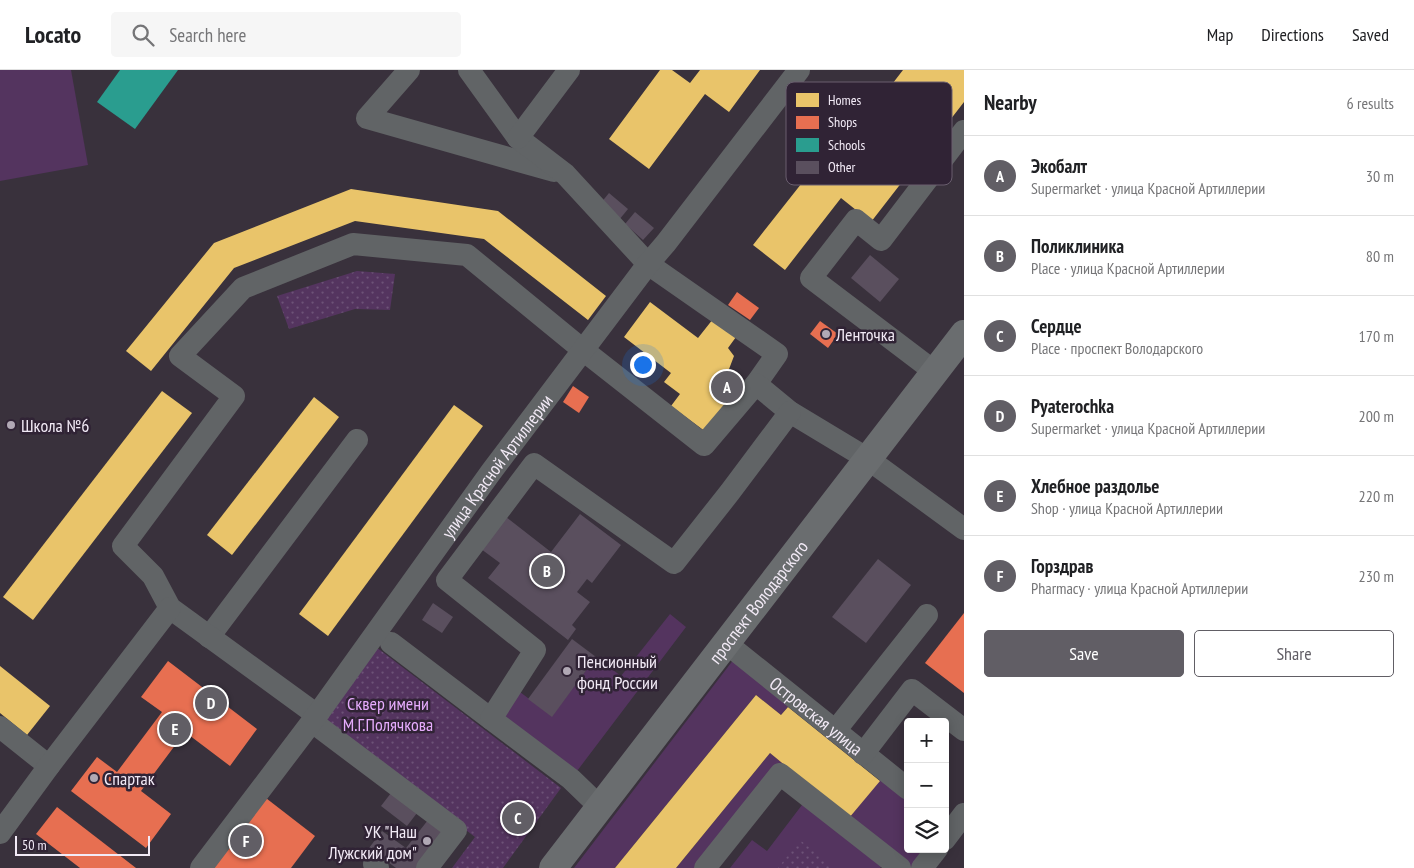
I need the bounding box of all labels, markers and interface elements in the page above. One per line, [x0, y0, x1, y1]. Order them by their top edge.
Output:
search box [111, 12, 461, 57]
text: Locato [25, 19, 81, 50]
icon: search [129, 21, 157, 49]
text: Search here [169, 23, 246, 47]
text: Map [1207, 23, 1233, 46]
text: Directions [1261, 23, 1324, 46]
text: Saved [1352, 23, 1389, 46]
legend [786, 82, 952, 185]
text: Nearby [984, 89, 1037, 116]
text: Homes [828, 91, 861, 109]
text: 6 results [1347, 93, 1394, 113]
text: Shops [828, 113, 857, 131]
text: Schools [828, 136, 865, 154]
text: Экобалт [1031, 154, 1087, 178]
text: Other [828, 158, 855, 176]
text: A [996, 166, 1004, 186]
text: 30 m [1366, 166, 1394, 186]
text: Supermarket · улица Красной Артиллерии [1031, 178, 1265, 198]
text: Поликлиника [1031, 234, 1124, 258]
text: B [996, 246, 1004, 266]
text: 80 m [1366, 246, 1394, 266]
text: Place · улица Красной Артиллерии [1031, 258, 1225, 278]
text: Сердце [1031, 314, 1082, 338]
place label: Ленточка [835, 323, 895, 346]
text: C [996, 326, 1004, 346]
text: 170 m [1359, 326, 1394, 346]
marker: Ленточка [820, 328, 832, 340]
text: Place · проспект Володарского [1031, 338, 1203, 358]
your location [630, 352, 656, 378]
pin: A [711, 368, 743, 406]
street label: улица Красной Артиллерии [436, 389, 557, 543]
text: Pyaterochka [1031, 394, 1114, 418]
text: D [996, 406, 1004, 426]
text: 200 m [1359, 406, 1394, 426]
place label: Школа №6 [21, 414, 89, 437]
text: Supermarket · улица Красной Артиллерии [1031, 418, 1265, 438]
marker: Школа №6 [5, 419, 17, 431]
text: Хлебное раздолье [1031, 474, 1159, 498]
text: E [997, 486, 1003, 506]
text: 220 m [1359, 486, 1394, 506]
text: Shop · улица Красной Артиллерии [1031, 498, 1223, 518]
street label: проспект Володарского [703, 535, 813, 668]
pin: B [531, 552, 563, 590]
text: Горздрав [1031, 554, 1093, 578]
text: F [997, 566, 1003, 586]
text: 230 m [1359, 566, 1394, 586]
text: Pharmacy · улица Красной Артиллерии [1031, 578, 1248, 598]
button: Save [984, 630, 1184, 677]
button: Share [1194, 630, 1394, 677]
place label: Пенсионный фонд России [577, 650, 658, 694]
marker: Пенсионный фонд России [561, 665, 573, 677]
street label: Островская улица [765, 671, 868, 760]
pin: D [195, 684, 227, 722]
park label: Сквер имени М.Г.Полячкова [343, 692, 433, 736]
pin: E [159, 710, 191, 748]
map controls [904, 718, 949, 853]
button: + [904, 718, 949, 763]
button: − [904, 763, 949, 808]
place label: Спартак [104, 767, 155, 790]
marker: Спартак [88, 772, 100, 784]
pin: C [502, 799, 534, 837]
button: layers [904, 808, 949, 853]
place label: УК "Наш Лужский дом" [327, 820, 417, 864]
pin: F [230, 822, 262, 860]
scale bar [15, 833, 150, 856]
marker: УК "Наш Лужский дом" [421, 835, 433, 847]
text: 50 m [22, 836, 47, 854]

